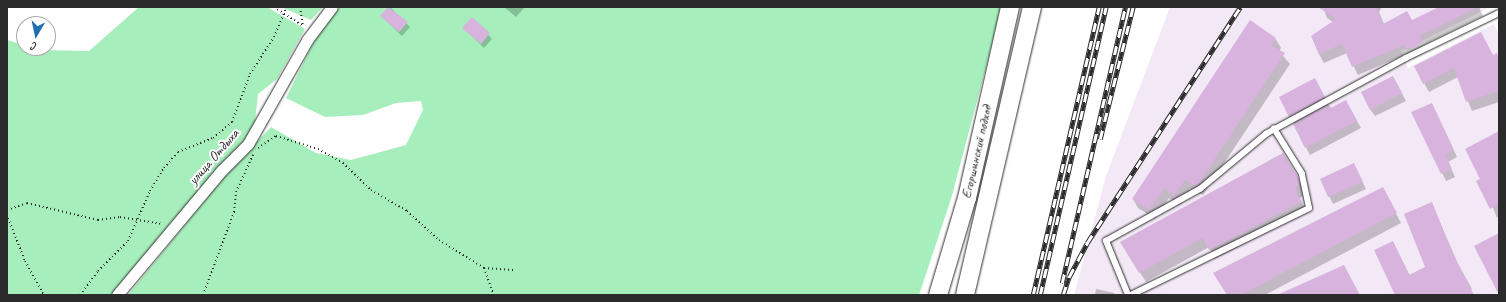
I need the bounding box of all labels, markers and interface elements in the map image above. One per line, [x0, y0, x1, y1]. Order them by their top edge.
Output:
north arrow [16, 16, 56, 56]
text: С [31, 40, 38, 54]
street label: Егоршинский подход [958, 104, 996, 200]
street label: улица Отдыха [186, 126, 242, 188]

